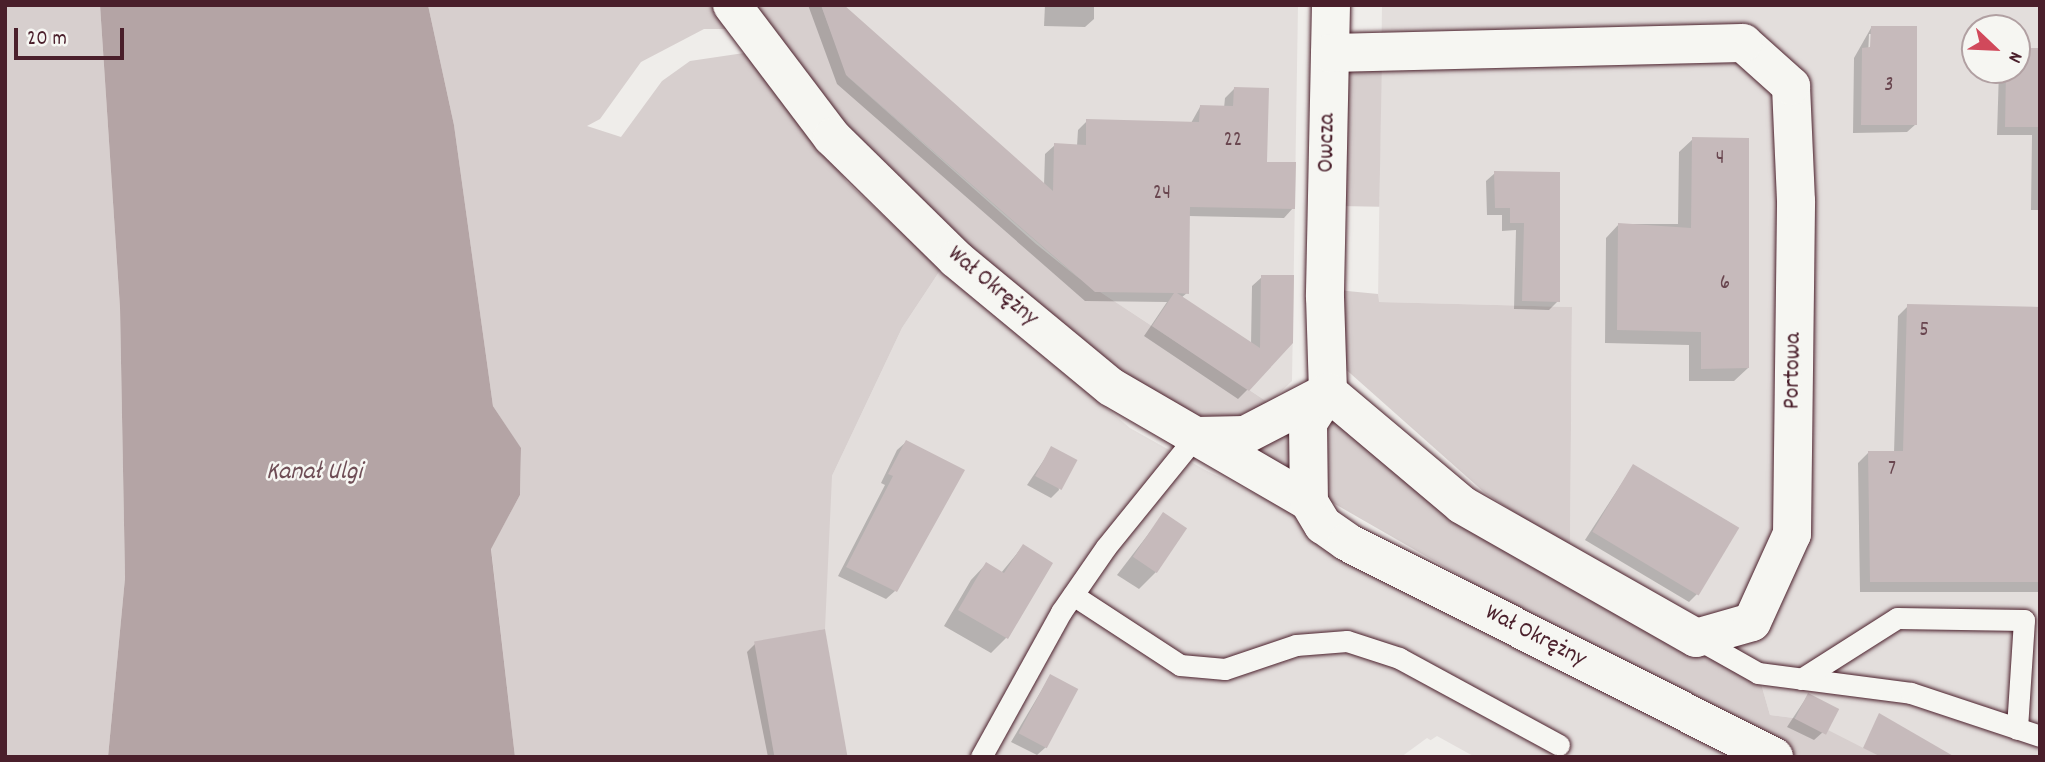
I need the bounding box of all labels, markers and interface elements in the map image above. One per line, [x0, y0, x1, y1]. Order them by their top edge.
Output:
scale bar [18, 14, 128, 58]
north arrow [1961, 14, 2031, 84]
text: 20 m [27, 25, 67, 55]
text: N [2000, 47, 2028, 66]
house number: 3 [1884, 73, 1894, 99]
street label: Owcza [1313, 113, 1343, 173]
house number: 22 [1224, 128, 1242, 154]
house number: 4 [1716, 146, 1724, 172]
house number: 24 [1153, 181, 1171, 207]
street label: Wał Okrężny [941, 241, 1043, 333]
house number: 6 [1720, 271, 1730, 297]
house number: 5 [1919, 318, 1929, 344]
street label: Portowa [1779, 332, 1809, 410]
water label: Kanał Ulgi [266, 457, 362, 489]
house number: 7 [1888, 457, 1896, 483]
street label: Wał Okrężny [1480, 599, 1590, 675]

